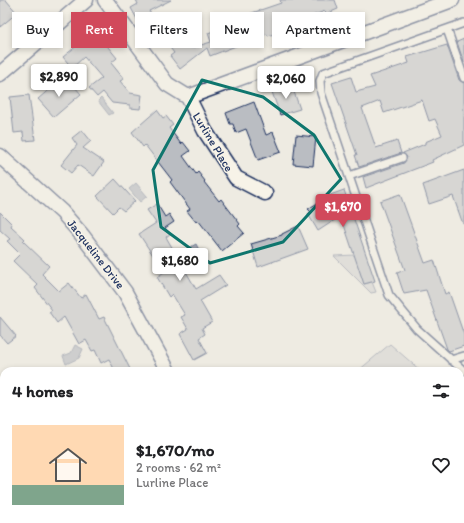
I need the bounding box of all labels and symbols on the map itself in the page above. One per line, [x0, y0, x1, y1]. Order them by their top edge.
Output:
pin: $2,890 [26, 64, 92, 98]
pin: $2,060 [253, 66, 319, 100]
street label: Lurline Place [190, 110, 236, 174]
pin: $1,670 [310, 194, 376, 228]
street label: Jacqueline Drive [65, 216, 128, 292]
pin: $1,680 [147, 248, 213, 282]

